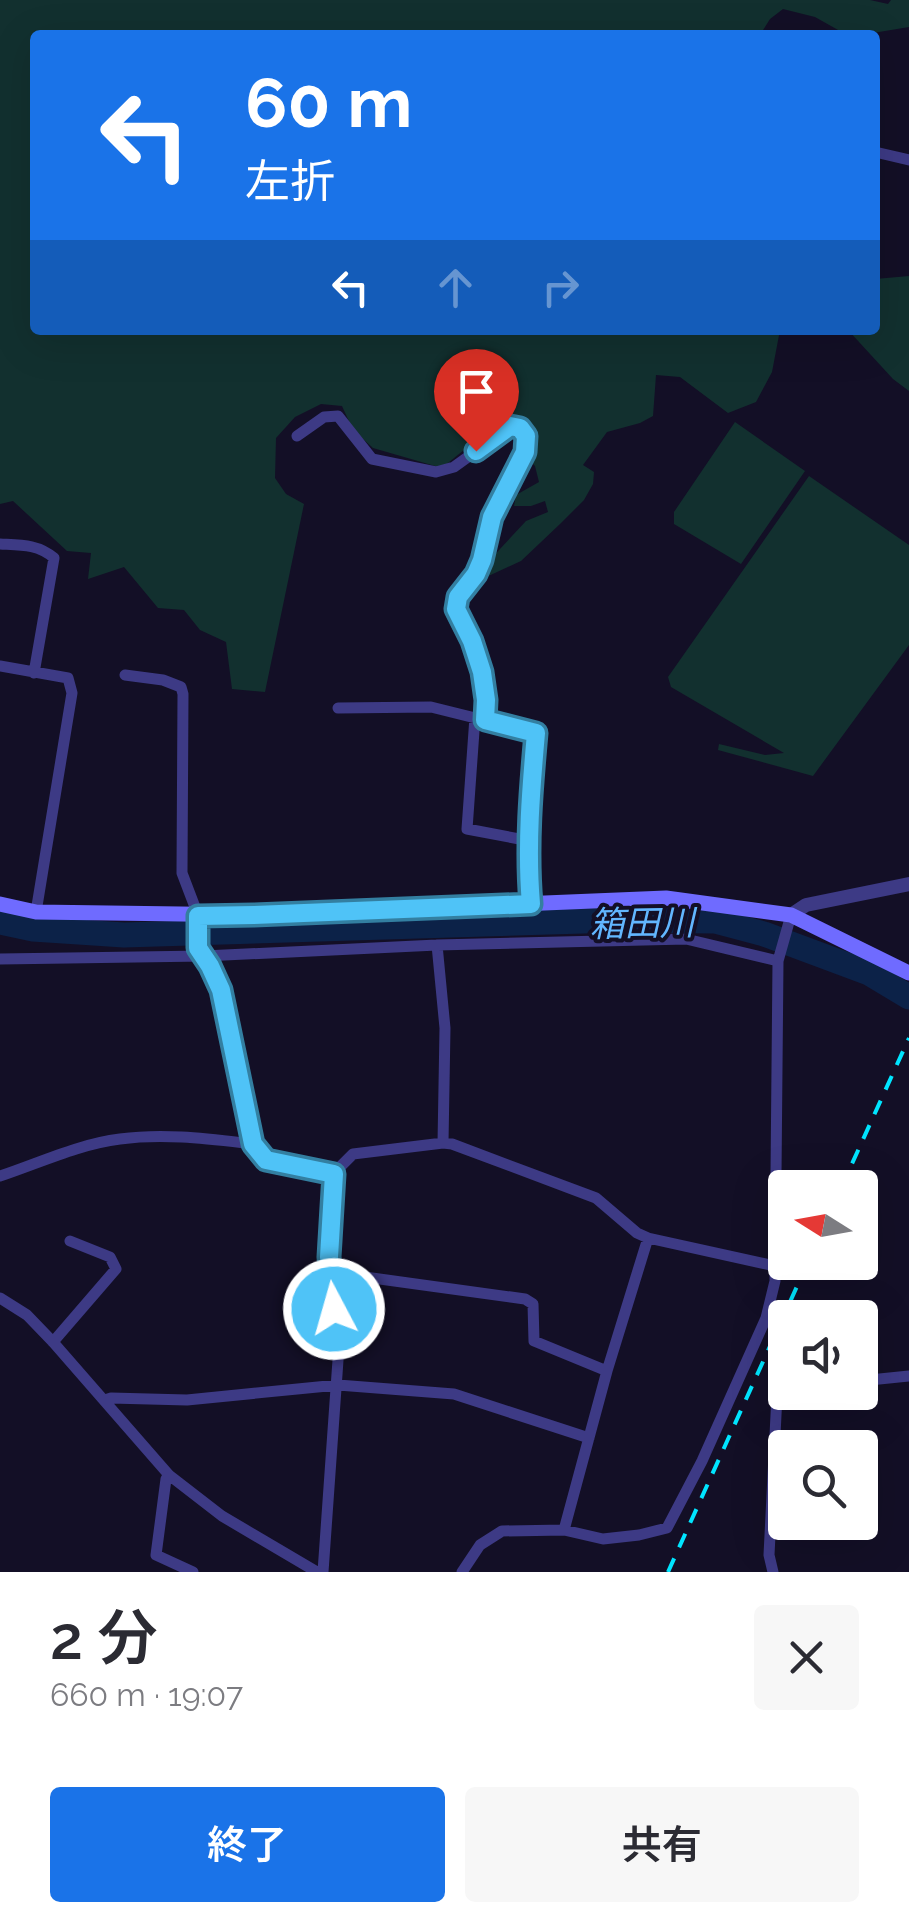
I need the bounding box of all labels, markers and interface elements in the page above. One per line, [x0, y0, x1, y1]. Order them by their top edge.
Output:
text: 60 m [245, 61, 412, 143]
icon: left [80, 70, 210, 200]
text: 左折 [245, 155, 335, 208]
icon: left [323, 260, 378, 315]
icon: ahead [428, 260, 483, 315]
icon: right [533, 260, 588, 315]
pin [434, 349, 519, 452]
icon: arrive [449, 364, 504, 419]
water label: 箱田川 [589, 902, 699, 944]
north arrow [768, 1170, 878, 1280]
map controls [768, 1170, 878, 1540]
position arrow [282, 1257, 386, 1361]
button: sound [768, 1300, 878, 1410]
button: search [768, 1430, 878, 1540]
text: 2 分 [50, 1603, 158, 1673]
button: close [754, 1605, 859, 1710]
text: 660 m · 19:07 [50, 1676, 243, 1713]
button: 終了 [50, 1787, 445, 1902]
button: 共有 [465, 1787, 859, 1902]

